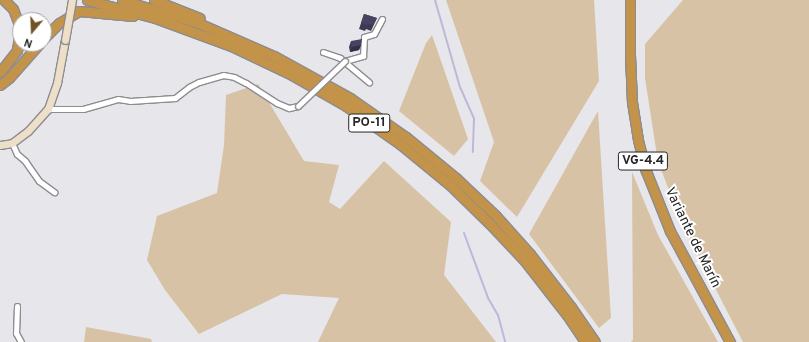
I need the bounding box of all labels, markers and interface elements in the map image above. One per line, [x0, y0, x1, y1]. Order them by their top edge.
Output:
north arrow [12, 12, 52, 52]
text: N [22, 34, 34, 50]
road number: PO-11 [348, 112, 390, 134]
road number: VG-4.4 [617, 150, 669, 172]
street label: Variante de Marín [660, 185, 724, 291]

